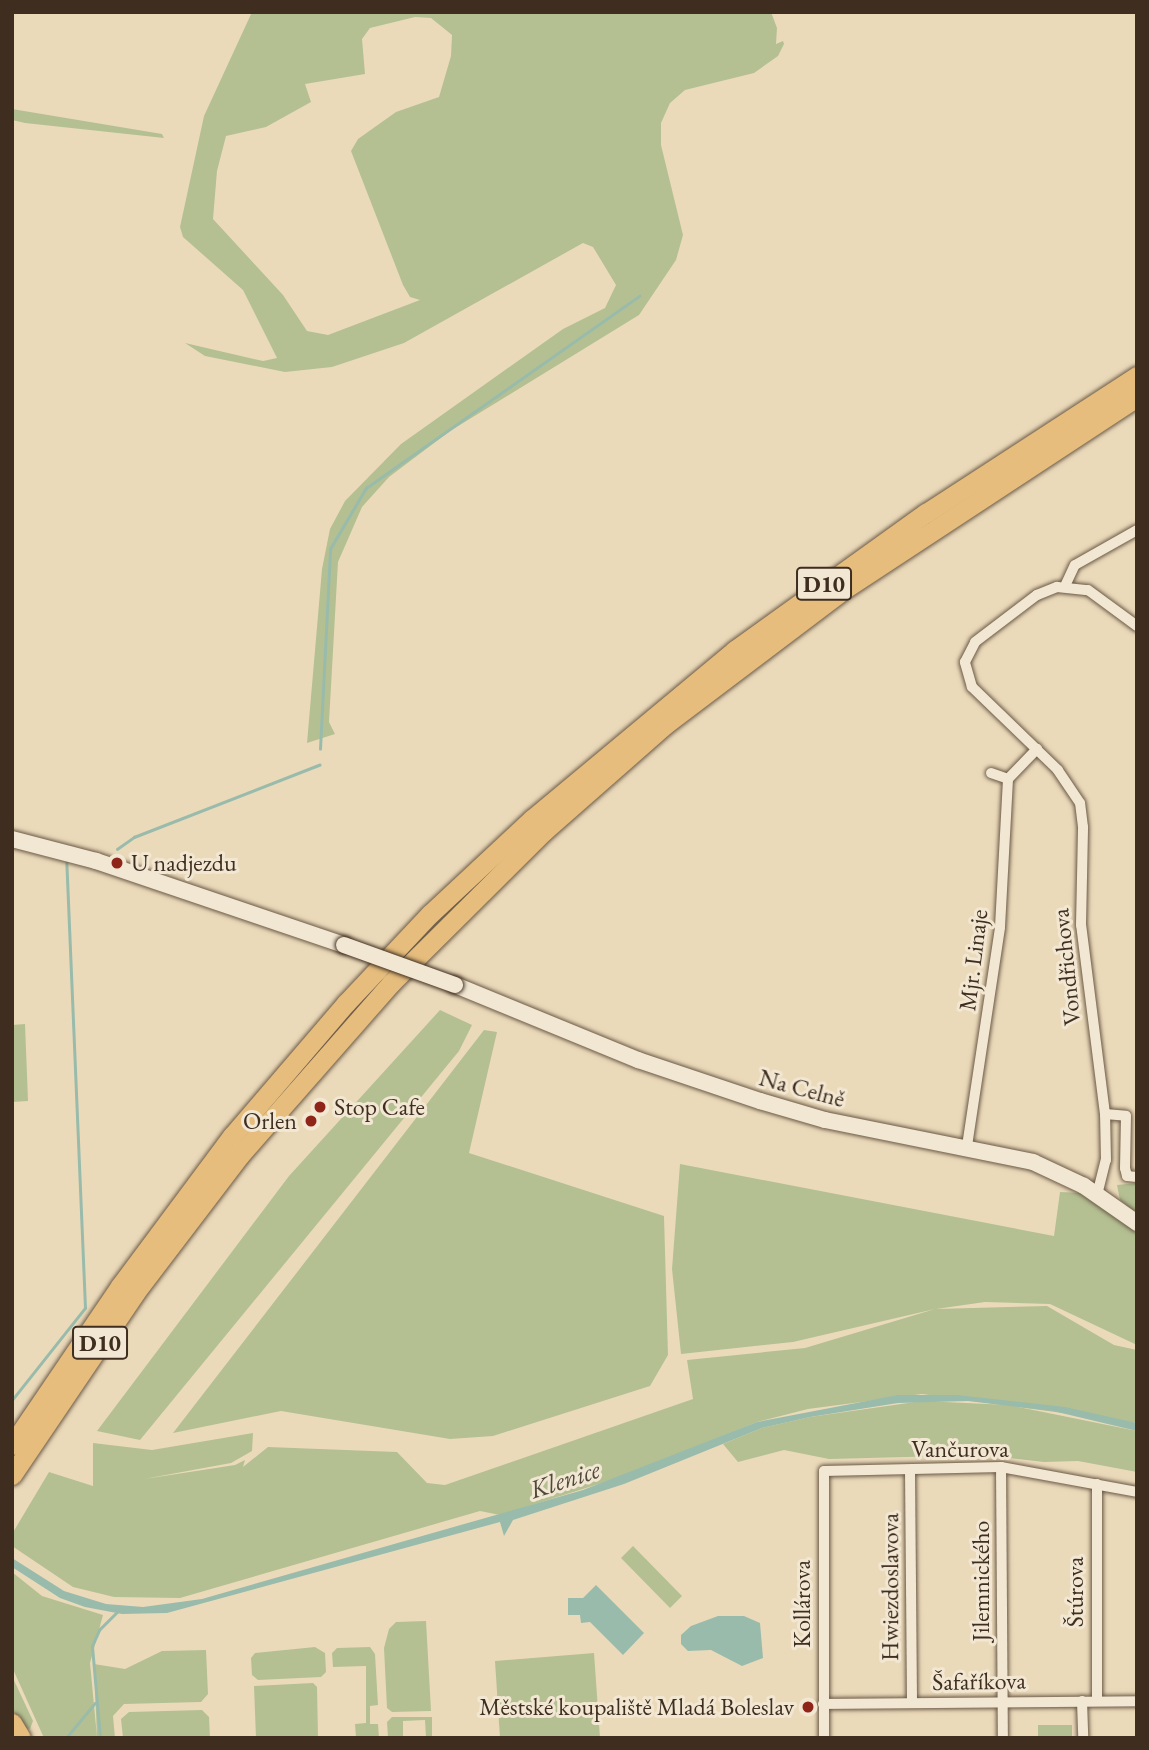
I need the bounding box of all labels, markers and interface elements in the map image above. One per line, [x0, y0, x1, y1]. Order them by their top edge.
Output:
road number: D10 [796, 564, 852, 604]
place label: U nadjezdu [131, 849, 237, 877]
marker: U nadjezdu [109, 855, 125, 871]
street label: Vondřichova [1046, 907, 1086, 1027]
street label: Mjr. Linaje [952, 908, 994, 1012]
street label: Na Celně [756, 1063, 848, 1113]
place label: Stop Cafe [334, 1093, 425, 1121]
marker: Stop Cafe [312, 1099, 328, 1115]
place label: Orlen [243, 1107, 297, 1135]
marker: Orlen [303, 1113, 319, 1129]
road number: D10 [72, 1324, 128, 1362]
street label: Vančurova [911, 1435, 1009, 1463]
water label: Klenice [526, 1454, 604, 1506]
street label: Hwiezdoslavova [876, 1513, 904, 1661]
street label: Jilemnického [967, 1520, 995, 1642]
street label: Štúrova [1061, 1557, 1089, 1627]
street label: Kollárova [788, 1560, 816, 1648]
street label: Šafaříkova [932, 1666, 1026, 1696]
place label: Městské koupaliště Mladá Boleslav [479, 1693, 794, 1721]
marker: Městské koupaliště Mladá Boleslav [800, 1699, 816, 1715]

